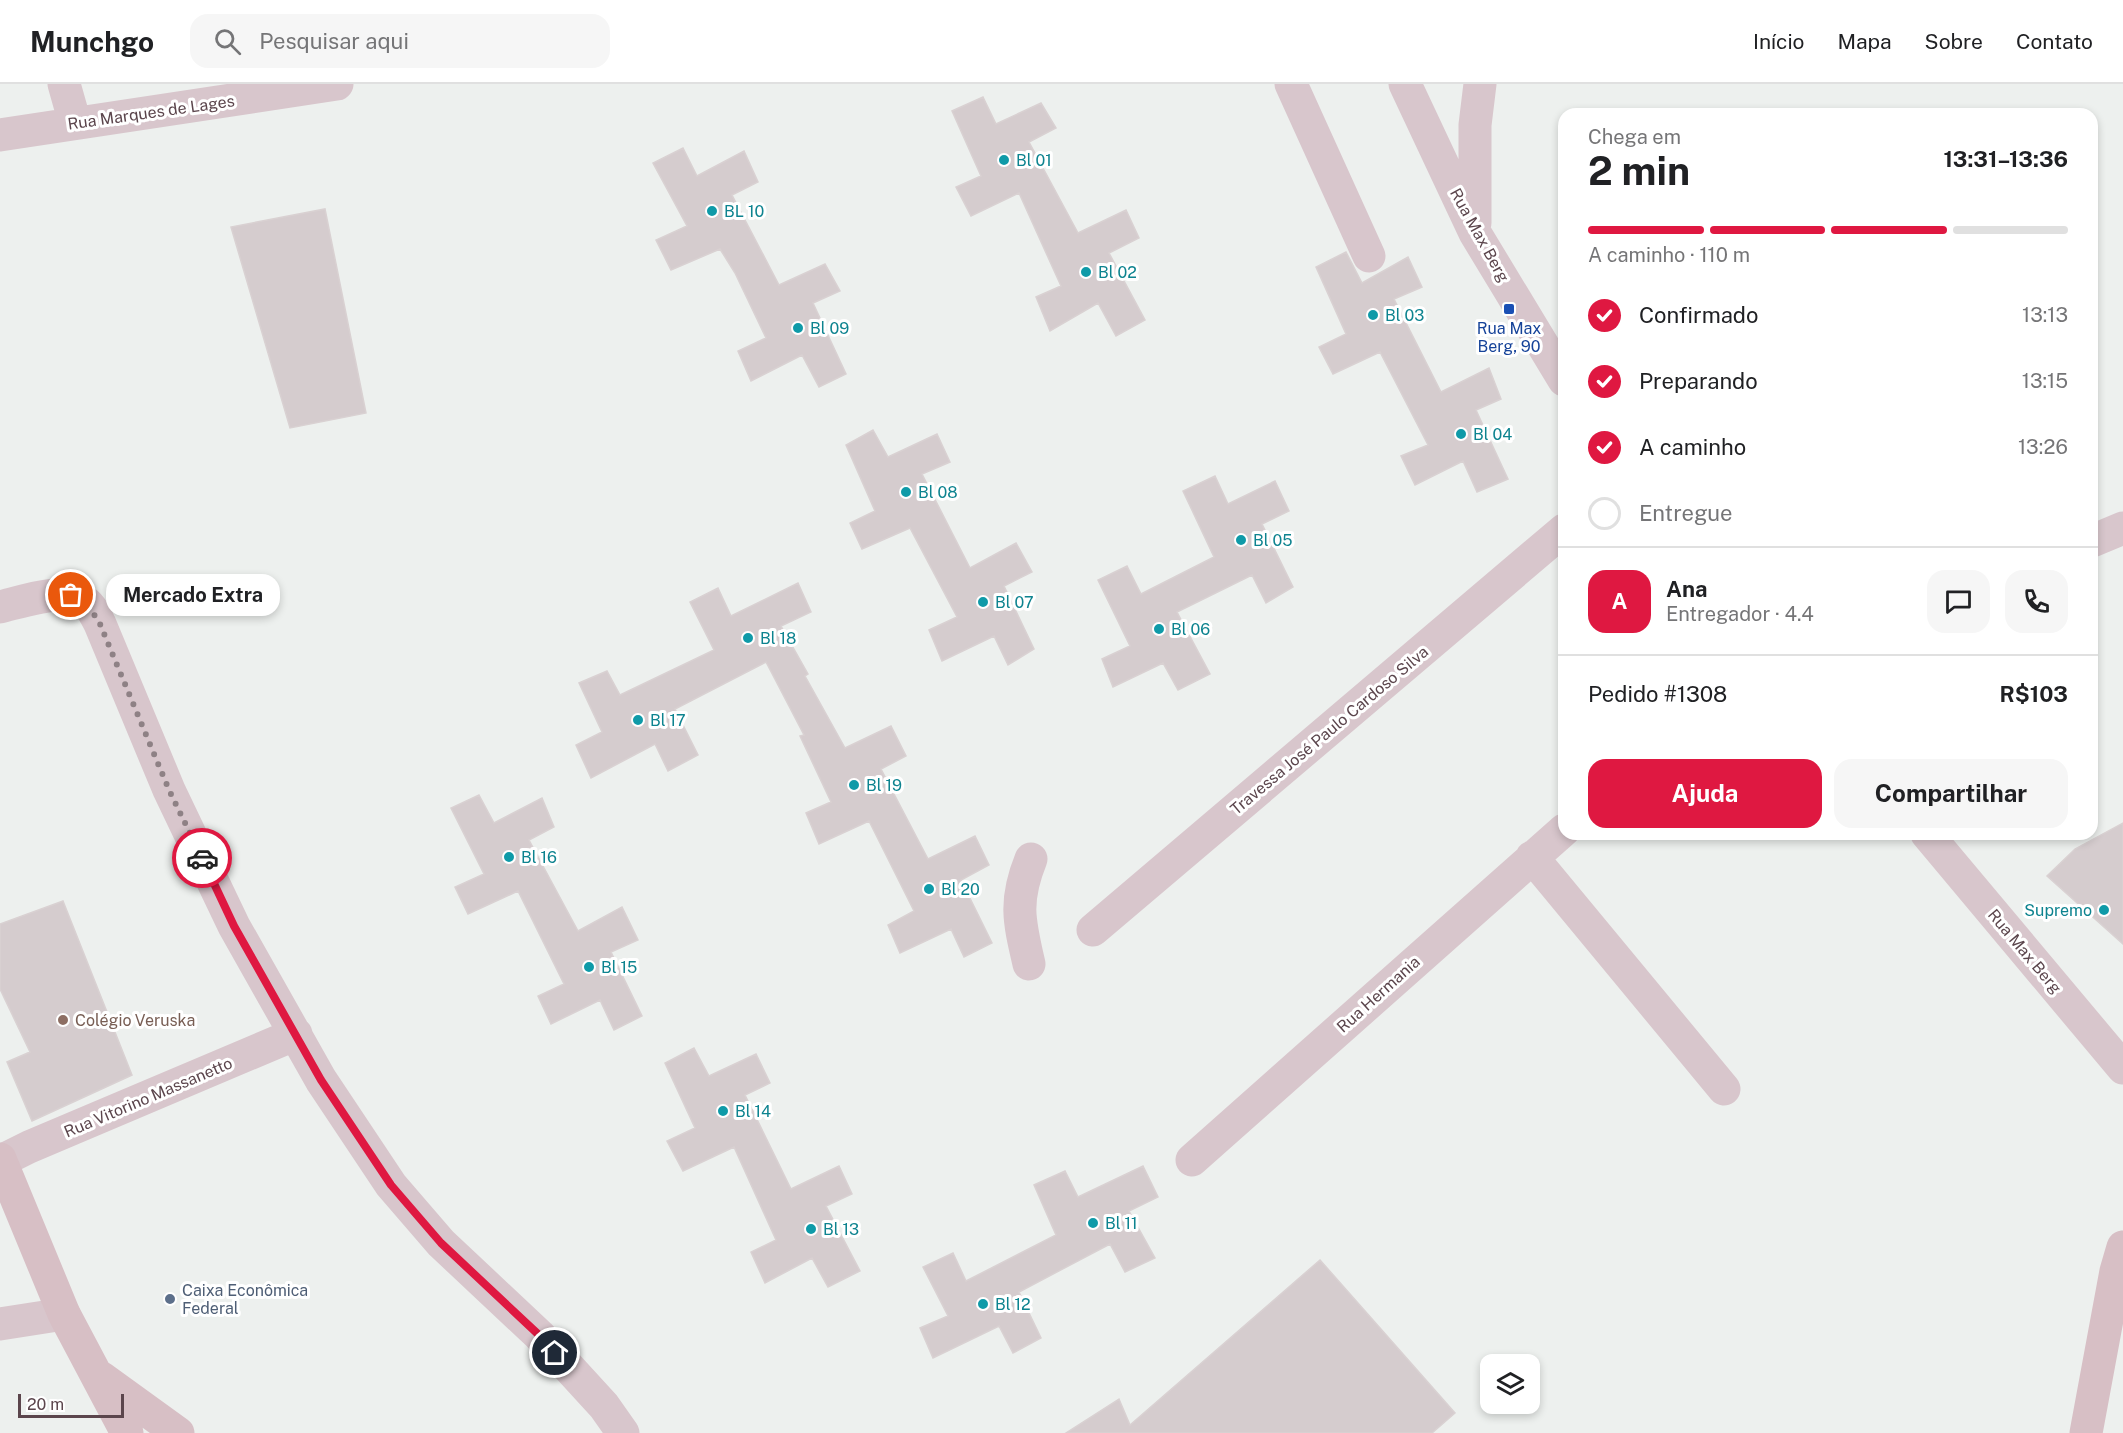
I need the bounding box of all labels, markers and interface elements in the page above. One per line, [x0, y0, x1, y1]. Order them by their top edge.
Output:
search box [190, 14, 610, 68]
text: Munchgo [30, 25, 154, 58]
icon: search [211, 25, 244, 58]
text: Pesquisar aqui [259, 28, 409, 54]
text: Início [1753, 29, 1804, 54]
text: Mapa [1837, 29, 1892, 54]
text: Sobre [1925, 29, 1983, 54]
text: Contato [2016, 29, 2093, 54]
street label: Rua Marques de Lages [66, 91, 236, 134]
text: Chega em [1588, 125, 1681, 149]
text: 13:31–13:36 [1943, 146, 2068, 172]
text: 2 min [1588, 148, 1690, 194]
place label: Bl 01 [1016, 151, 1052, 170]
marker: Bl 01 [997, 153, 1011, 167]
street label: Rua Max Berg [1446, 185, 1513, 285]
place label: BL 10 [724, 202, 764, 221]
marker: BL 10 [705, 204, 719, 218]
text: A caminho · 110 m [1588, 243, 1750, 267]
place label: Bl 02 [1098, 263, 1137, 282]
marker: Bl 02 [1079, 265, 1093, 279]
icon: check [1588, 299, 1621, 332]
marker: Rua Max Berg, 90 [1502, 302, 1516, 316]
text: Confirmado [1639, 302, 1758, 328]
text: 13:13 [2022, 303, 2068, 327]
place label: Bl 03 [1385, 306, 1424, 325]
marker: Bl 03 [1366, 308, 1380, 322]
place label: Bl 09 [810, 319, 849, 338]
place label: Rua Max Berg, 90 [1477, 319, 1541, 356]
marker: Bl 09 [791, 321, 805, 335]
icon: check [1588, 365, 1621, 398]
text: Preparando [1639, 368, 1758, 394]
text: 13:15 [2022, 369, 2068, 393]
place label: Bl 04 [1473, 425, 1512, 444]
marker: Bl 04 [1454, 427, 1468, 441]
icon: check [1588, 431, 1621, 464]
text: A caminho [1639, 434, 1746, 460]
text: 13:26 [2018, 435, 2068, 459]
place label: Bl 08 [918, 483, 958, 502]
marker: Bl 08 [899, 485, 913, 499]
text: Entregue [1639, 500, 1733, 526]
place label: Bl 05 [1253, 531, 1293, 550]
marker: Bl 05 [1234, 533, 1248, 547]
pin [45, 569, 96, 620]
button: chat [1927, 570, 1990, 633]
button: phone [2005, 570, 2068, 633]
callout: Mercado Extra [107, 574, 281, 616]
text: Ana [1666, 576, 1707, 602]
icon: bag [54, 578, 87, 611]
text: Mercado Extra [123, 583, 263, 607]
text: A [1612, 588, 1627, 614]
place label: Bl 07 [995, 593, 1034, 612]
marker: Bl 07 [976, 595, 990, 609]
text: Entregador · 4.4 [1666, 602, 1814, 626]
place label: Bl 06 [1171, 620, 1210, 639]
marker: Bl 06 [1152, 622, 1166, 636]
place label: Bl 18 [760, 629, 796, 648]
marker: Bl 18 [741, 631, 755, 645]
street label: Travessa José Paulo Cardoso Silva [1227, 642, 1432, 819]
text: Pedido #1308 [1588, 681, 1727, 707]
text: R$103 [2000, 681, 2068, 707]
place label: Bl 17 [650, 711, 686, 730]
marker: Bl 17 [631, 713, 645, 727]
button: Ajuda [1588, 759, 1822, 828]
button: Compartilhar [1834, 759, 2068, 828]
place label: Bl 19 [866, 776, 902, 795]
marker: Bl 19 [847, 778, 861, 792]
courier [172, 828, 232, 888]
icon: car [186, 842, 219, 875]
place label: Bl 16 [521, 848, 557, 867]
marker: Bl 16 [502, 850, 516, 864]
place label: Bl 20 [941, 880, 980, 899]
marker: Bl 20 [922, 882, 936, 896]
place label: Supremo [2024, 901, 2092, 920]
marker: Supremo [2097, 903, 2111, 917]
street label: Rua Max Berg [1984, 905, 2065, 997]
street label: Rua Hermania [1333, 952, 1424, 1037]
place label: Bl 15 [601, 958, 637, 977]
marker: Bl 15 [582, 960, 596, 974]
place label: Colégio Veruska [75, 1011, 195, 1030]
marker: Colégio Veruska [56, 1013, 70, 1027]
street label: Rua Vitorino Massanetto [61, 1053, 235, 1142]
place label: Bl 14 [735, 1102, 771, 1121]
marker: Bl 14 [716, 1104, 730, 1118]
place label: Bl 11 [1105, 1214, 1138, 1233]
marker: Bl 11 [1086, 1216, 1100, 1230]
place label: Bl 13 [823, 1220, 859, 1239]
marker: Bl 13 [804, 1222, 818, 1236]
place label: Caixa Econômica Federal [182, 1281, 308, 1318]
marker: Caixa Econômica Federal [163, 1292, 177, 1306]
place label: Bl 12 [995, 1295, 1031, 1314]
marker: Bl 12 [976, 1297, 990, 1311]
pin [529, 1327, 580, 1378]
icon: home [538, 1336, 571, 1369]
map controls [1480, 1354, 1540, 1414]
button: layers [1480, 1354, 1540, 1414]
scale bar [18, 1391, 124, 1418]
text: 20 m [27, 1395, 64, 1414]

